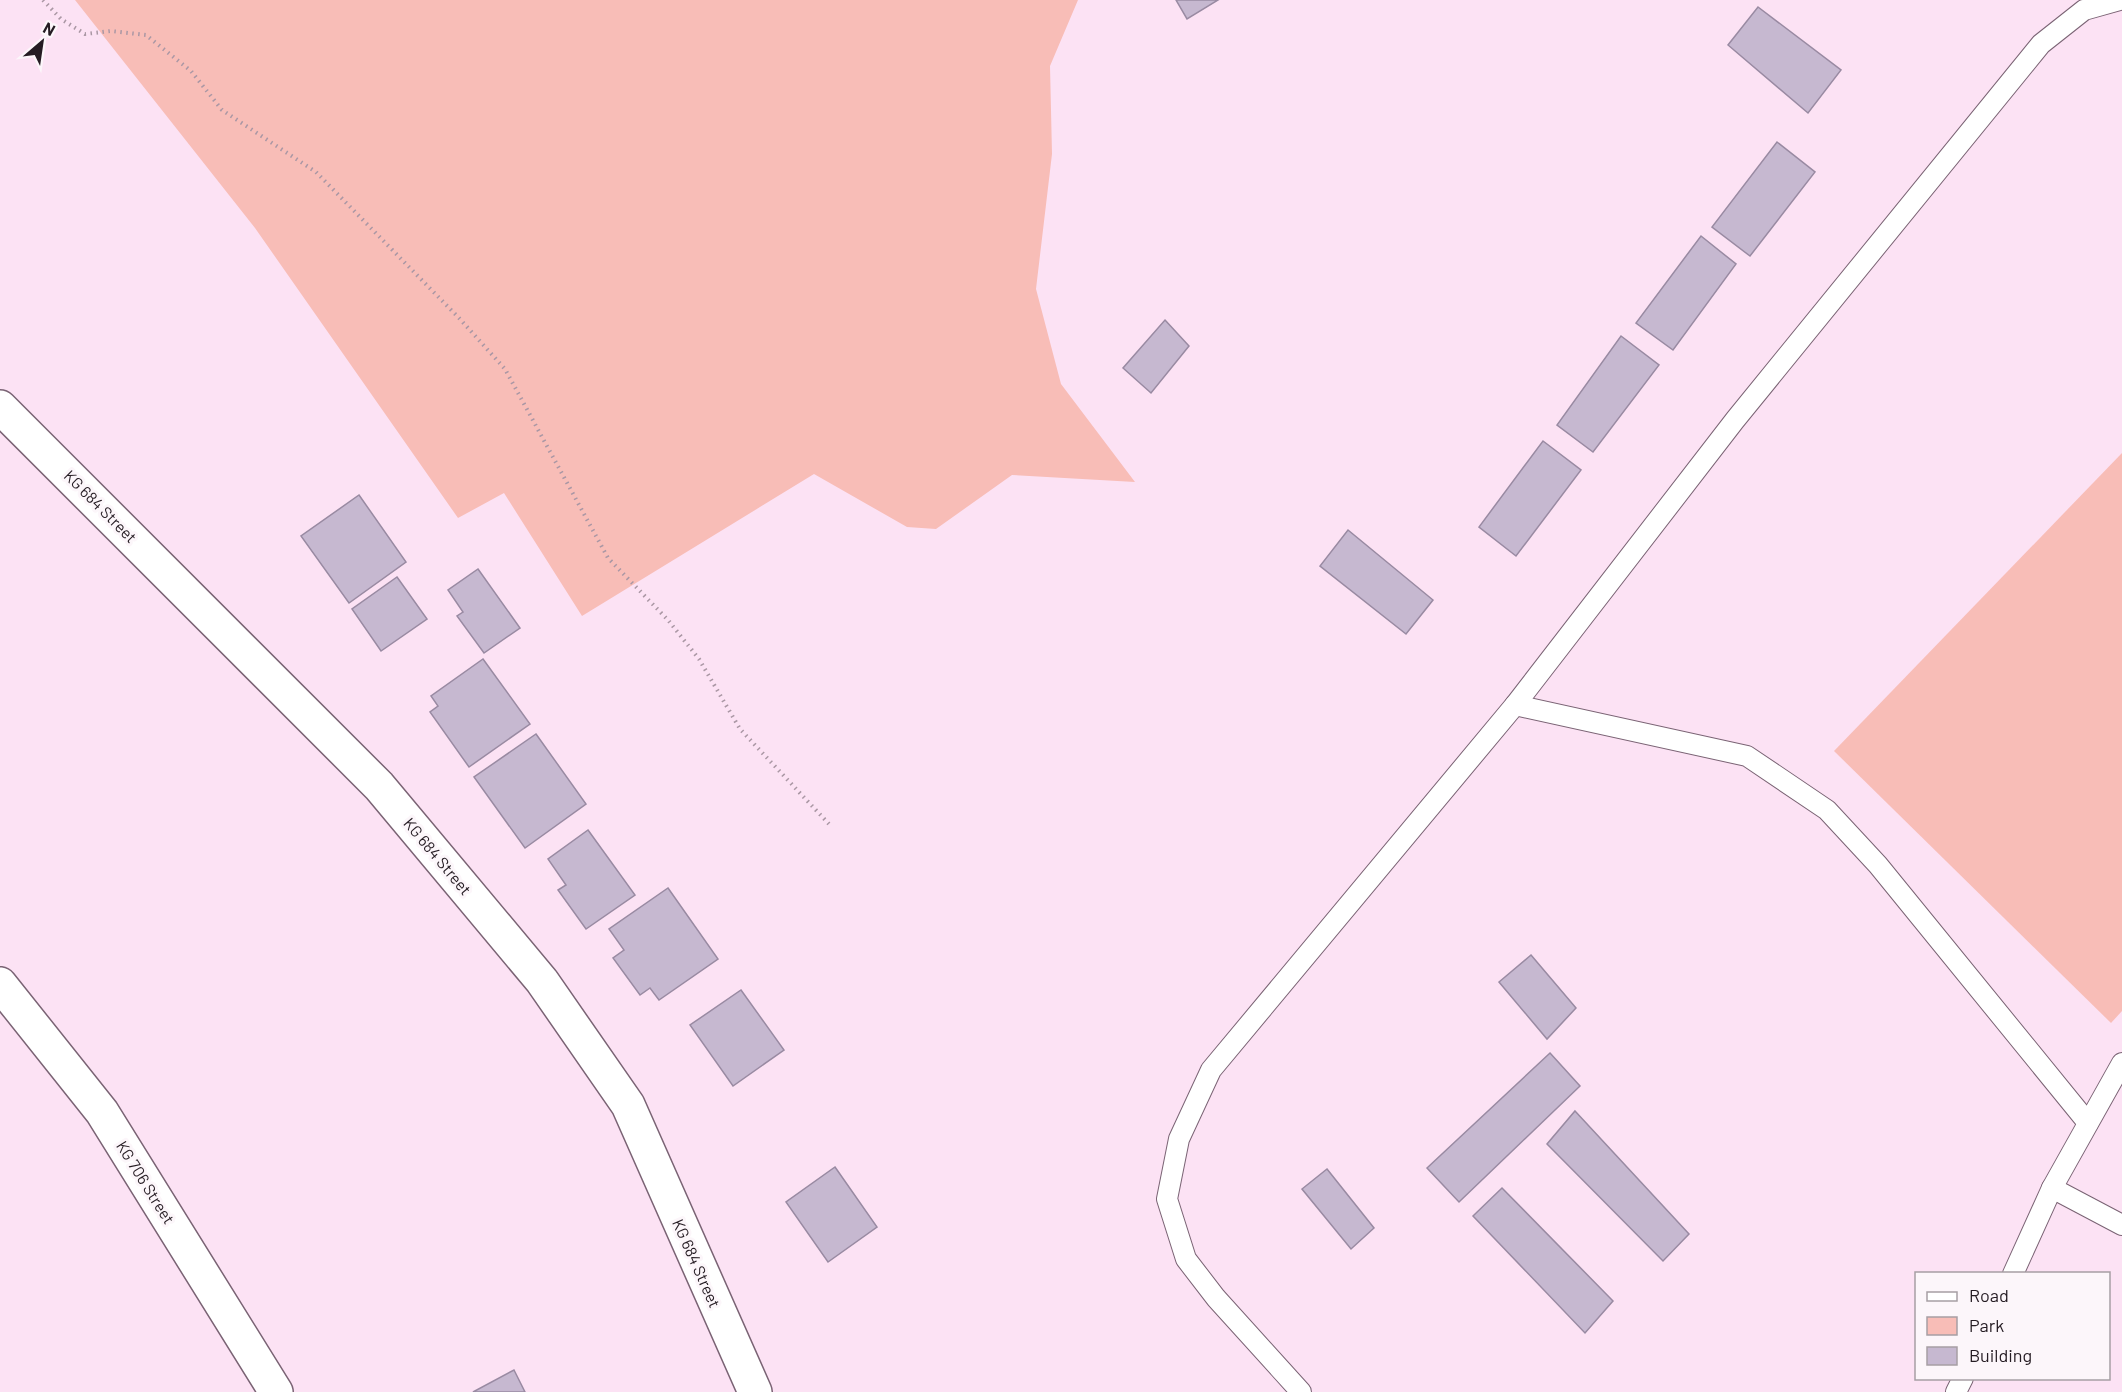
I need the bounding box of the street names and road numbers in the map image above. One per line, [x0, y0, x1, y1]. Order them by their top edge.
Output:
street label: KG 684 Street [61, 466, 141, 546]
street label: KG 684 Street [400, 814, 476, 898]
street label: KG 706 Street [113, 1137, 179, 1227]
street label: KG 684 Street [669, 1216, 725, 1310]

